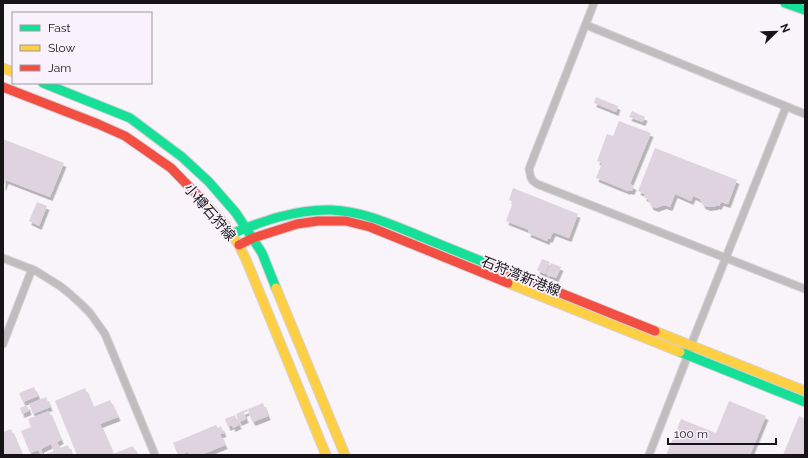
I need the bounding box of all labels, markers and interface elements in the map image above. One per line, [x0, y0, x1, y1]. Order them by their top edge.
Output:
legend [12, 12, 152, 84]
north arrow [756, 12, 796, 52]
text: Fast [48, 21, 71, 35]
text: N [777, 22, 792, 35]
text: Slow [48, 41, 75, 55]
text: Jam [48, 61, 71, 75]
street label: 小樽石狩線 [181, 180, 239, 244]
street label: 石狩湾新港線 [479, 253, 563, 299]
scale bar [668, 420, 776, 446]
text: 100 m [674, 427, 708, 441]

